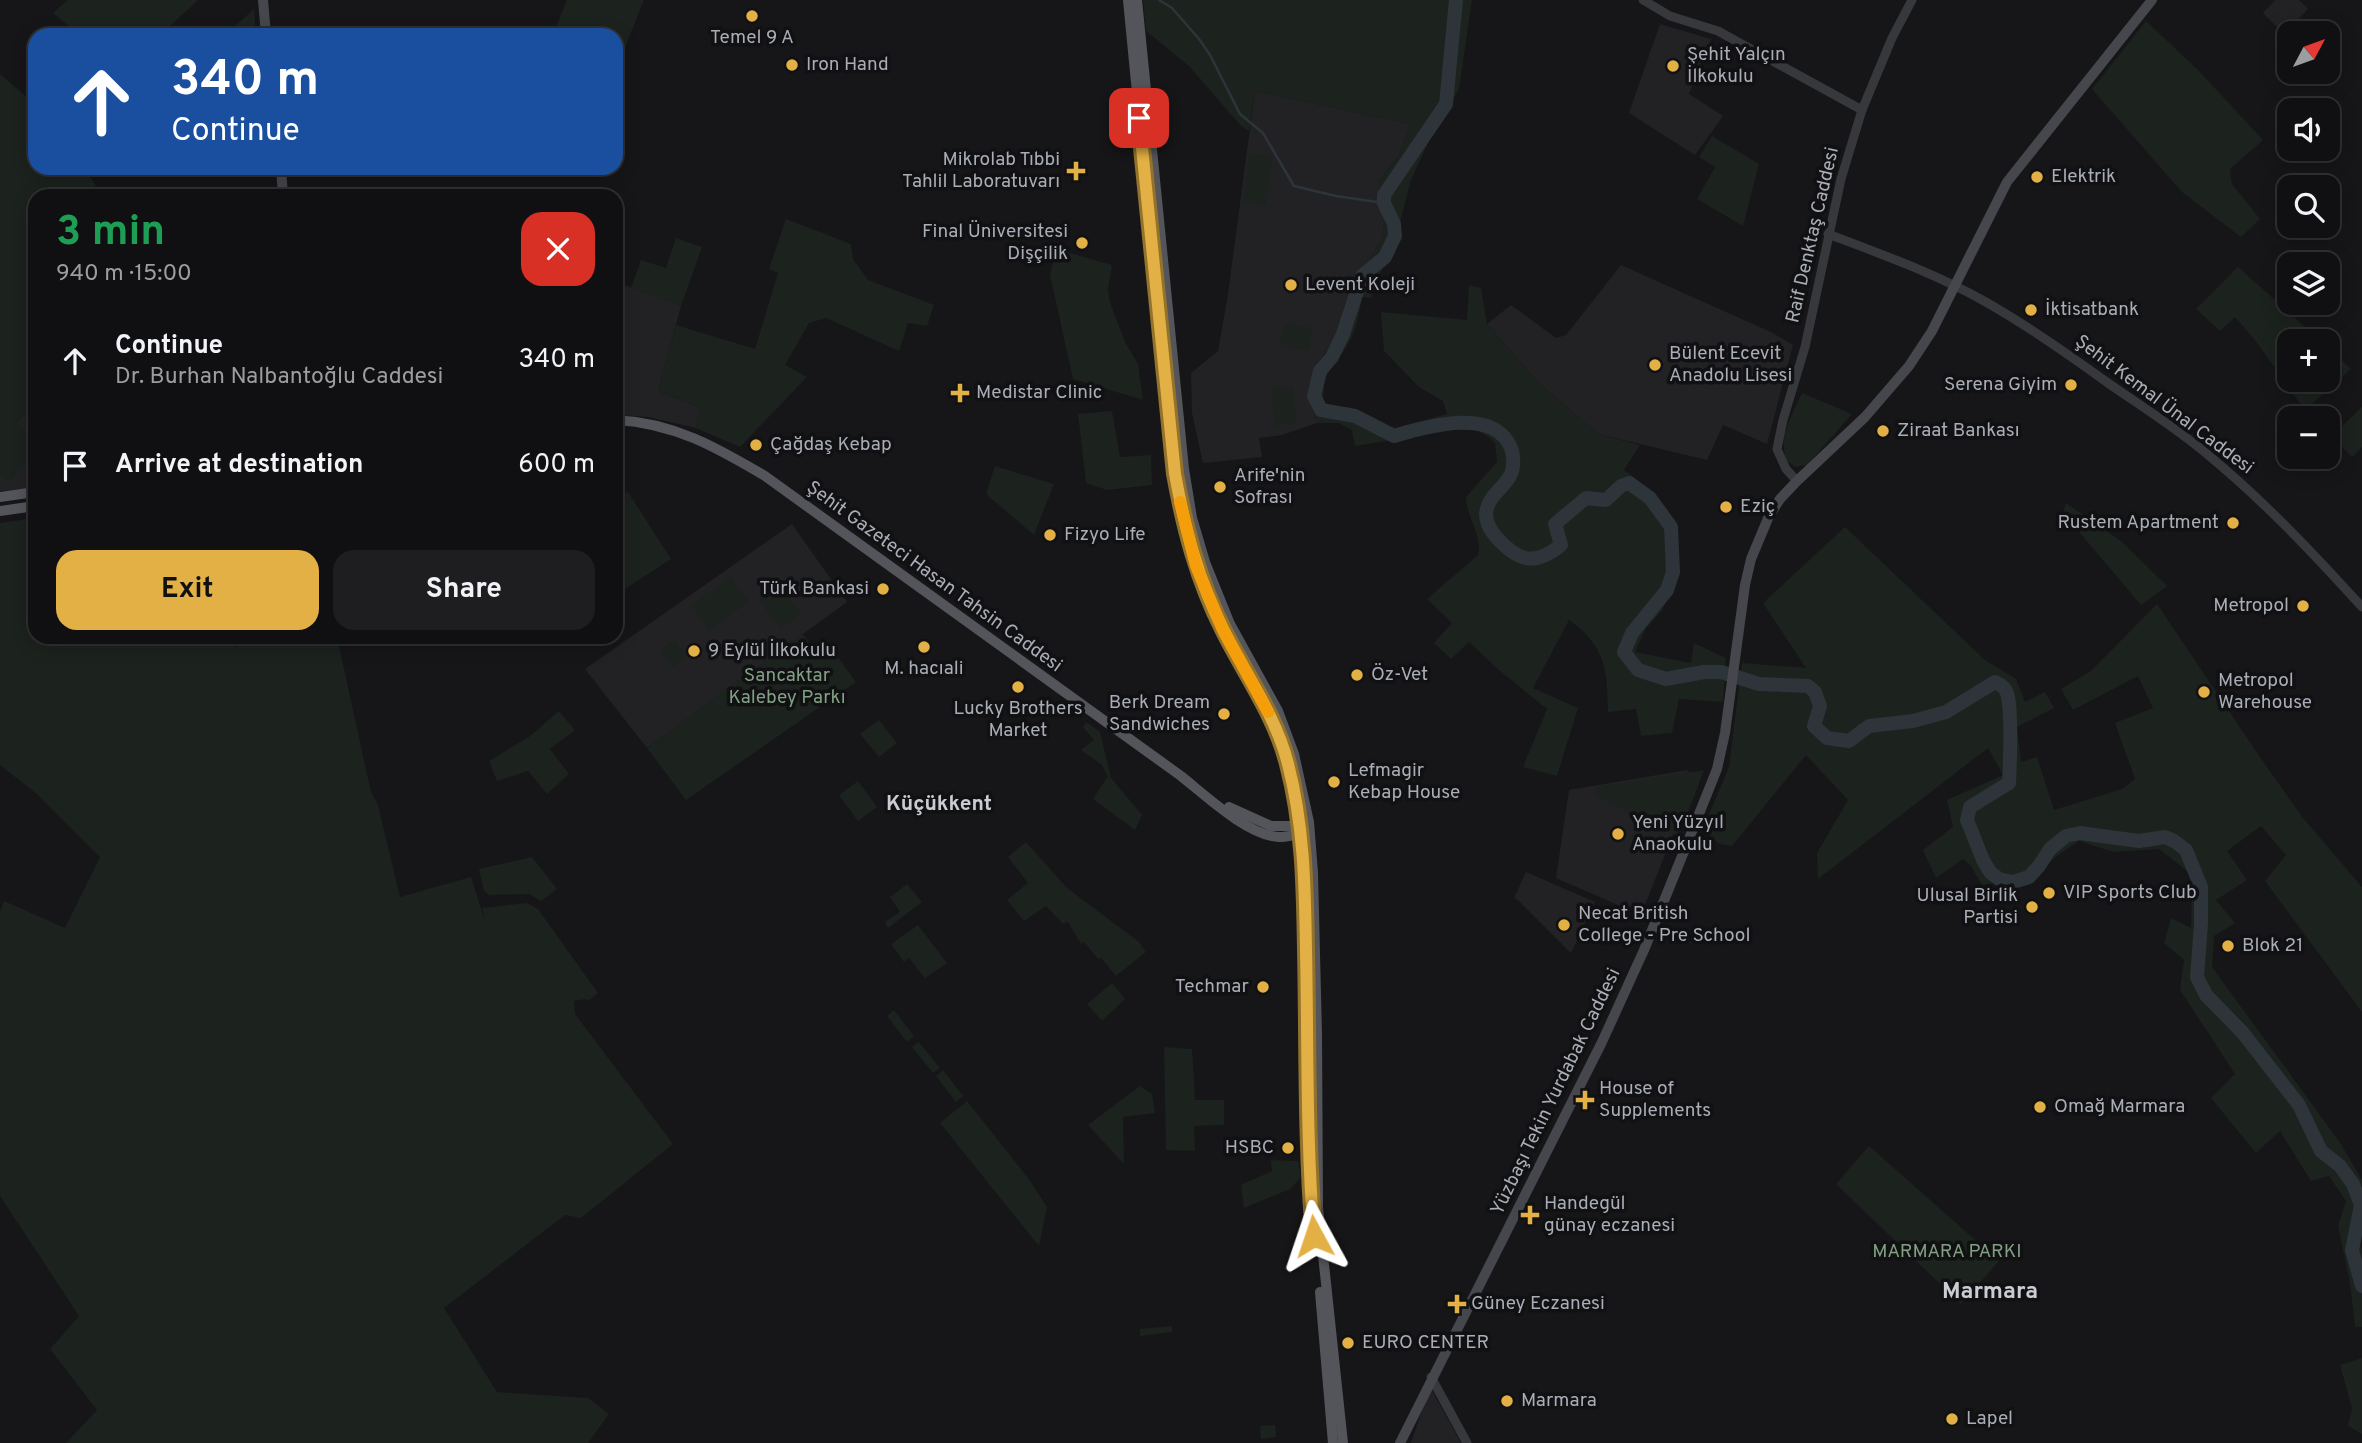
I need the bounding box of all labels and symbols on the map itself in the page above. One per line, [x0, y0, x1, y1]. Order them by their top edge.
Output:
marker: Temel 9 A [744, 8, 760, 24]
north arrow [2277, 21, 2340, 84]
place label: Temel 9 A [710, 26, 794, 50]
place label: Şehit Yalçın İlkokulu [1687, 43, 1786, 89]
place label: Iron Hand [806, 53, 889, 77]
marker: Iron Hand [784, 57, 800, 73]
marker: Şehit Yalçın İlkokulu [1665, 58, 1681, 74]
pin [1109, 88, 1169, 148]
street label: Raif Denktaş Caddesi [1781, 145, 1845, 325]
place label: Mikrolab Tıbbi Tahlil Laboratuvarı [902, 148, 1060, 194]
marker: Mikrolab Tıbbi Tahlil Laboratuvarı [1066, 161, 1086, 181]
place label: Elektrik [2051, 165, 2116, 189]
marker: Elektrik [2029, 169, 2045, 185]
place label: Final Üniversitesi Dişçilik [922, 219, 1068, 266]
marker: Final Üniversitesi Dişçilik [1074, 235, 1090, 251]
place label: Levent Koleji [1305, 273, 1415, 297]
marker: Levent Koleji [1283, 277, 1299, 293]
place label: İktisatbank [2045, 297, 2139, 322]
marker: İktisatbank [2023, 302, 2039, 318]
street label: Şehit Kemal Ünal Caddesi [2070, 329, 2259, 480]
place label: Bülent Ecevit Anadolu Lisesi [1669, 342, 1792, 388]
marker: Bülent Ecevit Anadolu Lisesi [1647, 357, 1663, 373]
place label: Serena Giyim [1944, 373, 2057, 397]
marker: Serena Giyim [2063, 377, 2079, 393]
place label: Medistar Clinic [976, 381, 1102, 405]
marker: Medistar Clinic [950, 383, 970, 403]
place label: Ziraat Bankası [1897, 419, 2020, 443]
marker: Ziraat Bankası [1875, 423, 1891, 439]
place label: Çağdaş Kebap [770, 433, 892, 457]
marker: Çağdaş Kebap [748, 437, 764, 453]
place label: Arife'nin Sofrası [1234, 464, 1305, 510]
street label: Şehit Gazeteci Hasan Tahsin Caddesi [801, 476, 1067, 678]
marker: Arife'nin Sofrası [1212, 479, 1228, 495]
place label: Eziç [1740, 495, 1775, 519]
marker: Eziç [1718, 499, 1734, 515]
place label: Rustem Apartment [2057, 511, 2219, 535]
marker: Rustem Apartment [2225, 515, 2241, 531]
place label: Fizyo Life [1064, 523, 1145, 547]
marker: Fizyo Life [1042, 527, 1058, 543]
place label: Türk Bankasi [759, 577, 869, 601]
marker: Türk Bankasi [875, 581, 891, 597]
place label: Metropol [2213, 594, 2289, 618]
marker: Metropol [2295, 598, 2311, 614]
place label: 9 Eylül İlkokulu [708, 638, 836, 663]
marker: M. hacıali [916, 639, 932, 655]
marker: 9 Eylül İlkokulu [686, 643, 702, 659]
place label: M. hacıali [884, 657, 964, 681]
place label: Öz-Vet [1371, 662, 1428, 687]
park label: Sancaktar Kalebey Parkı [729, 664, 845, 710]
marker: Öz-Vet [1349, 667, 1365, 683]
place label: Metropol Warehouse [2218, 669, 2312, 715]
marker: Lucky Brothers Market [1010, 679, 1026, 695]
marker: Metropol Warehouse [2196, 684, 2212, 700]
place label: Berk Dream Sandwiches [1109, 691, 1210, 737]
place label: Lucky Brothers Market [953, 697, 1083, 743]
marker: Berk Dream Sandwiches [1216, 706, 1232, 722]
place label: Lefmagir Kebap House [1348, 759, 1460, 805]
marker: Lefmagir Kebap House [1326, 774, 1342, 790]
district label: Küçükkent [886, 791, 992, 818]
place label: Yeni Yüzyıl Anaokulu [1632, 811, 1724, 857]
marker: Yeni Yüzyıl Anaokulu [1610, 826, 1626, 842]
place label: VIP Sports Club [2063, 881, 2197, 905]
place label: Ulusal Birlik Partisi [1917, 884, 2018, 930]
marker: VIP Sports Club [2041, 885, 2057, 901]
marker: Ulusal Birlik Partisi [2024, 899, 2040, 915]
place label: Necat British College - Pre School [1578, 902, 1750, 948]
marker: Necat British College - Pre School [1556, 917, 1572, 933]
place label: Blok 21 [2242, 934, 2303, 958]
marker: Blok 21 [2220, 938, 2236, 954]
street label: Yüzbaşı Tekin Yurdabak Caddesi [1486, 965, 1626, 1219]
place label: Techmar [1175, 975, 1250, 999]
marker: Techmar [1255, 979, 1271, 995]
place label: House of Supplements [1599, 1077, 1711, 1123]
marker: House of Supplements [1577, 1092, 1593, 1108]
place label: Omağ Marmara [2054, 1095, 2185, 1119]
marker: Omağ Marmara [2032, 1099, 2048, 1115]
place label: HSBC [1225, 1136, 1274, 1160]
marker: HSBC [1280, 1140, 1296, 1156]
place label: Handegül günay eczanesi [1544, 1192, 1675, 1238]
position arrow [1277, 1199, 1351, 1273]
marker: Handegül günay eczanesi [1522, 1207, 1538, 1223]
park label: MARMARA PARKI [1872, 1240, 2022, 1264]
district label: Marmara [1942, 1278, 2038, 1307]
place label: Güney Eczanesi [1471, 1292, 1605, 1316]
marker: Güney Eczanesi [1449, 1296, 1465, 1312]
place label: EURO CENTER [1362, 1331, 1489, 1355]
marker: EURO CENTER [1340, 1335, 1356, 1351]
place label: Marmara [1521, 1389, 1597, 1413]
marker: Marmara [1499, 1393, 1515, 1409]
place label: Lapel [1966, 1407, 2013, 1431]
marker: Lapel [1944, 1411, 1960, 1427]

